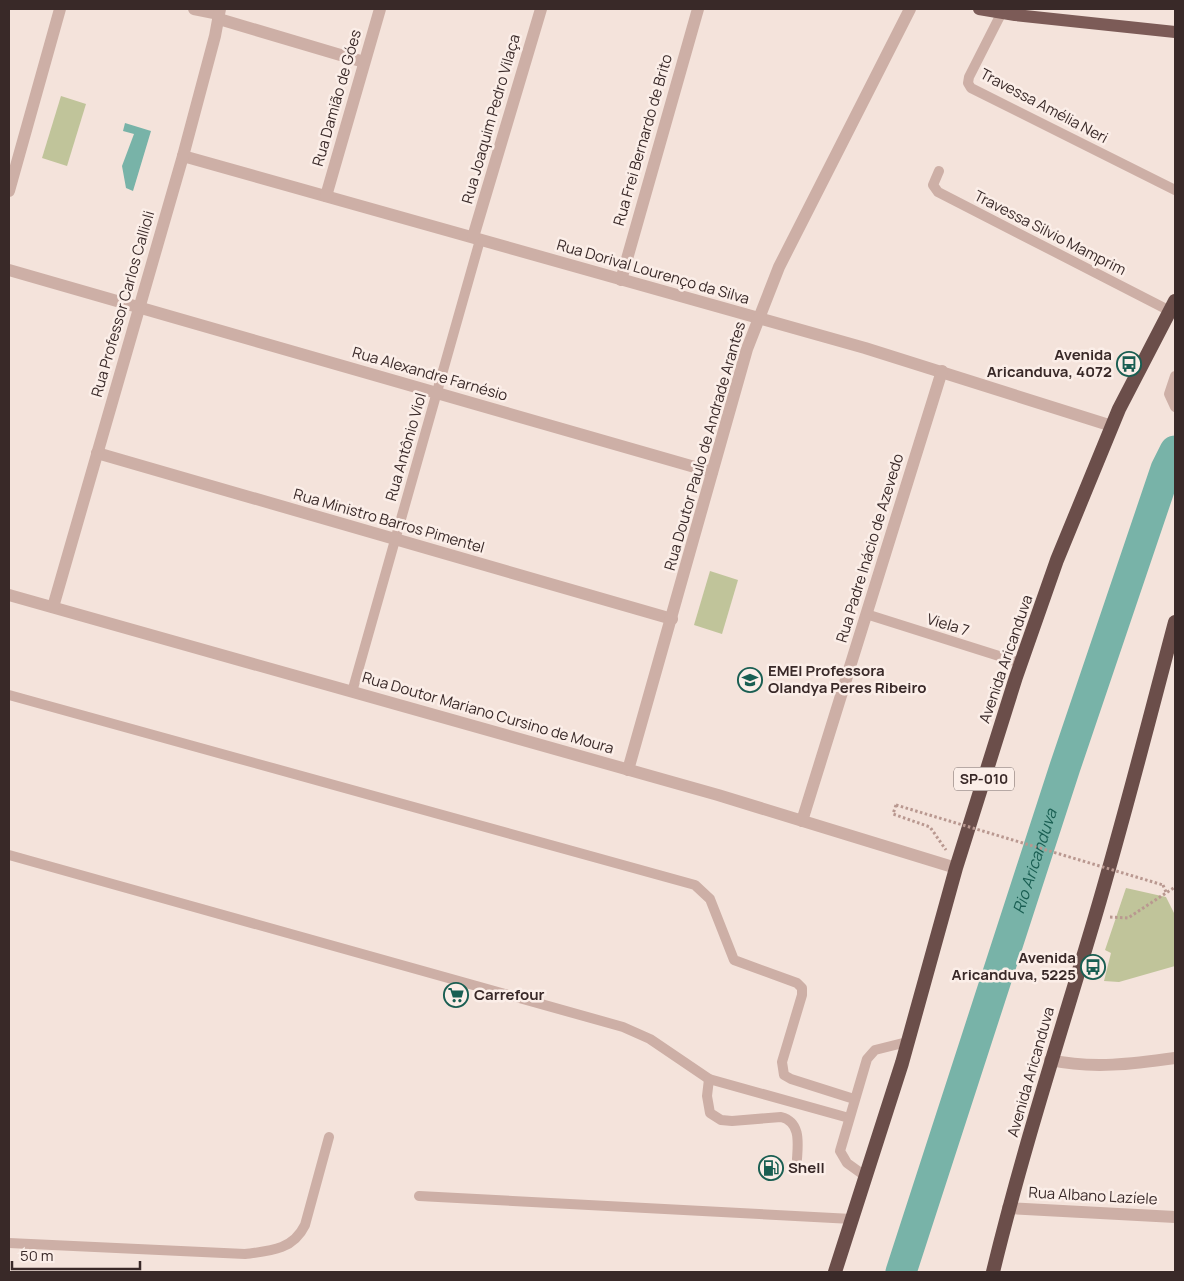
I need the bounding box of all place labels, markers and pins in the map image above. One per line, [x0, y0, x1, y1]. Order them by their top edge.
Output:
place label: Avenida Aricanduva, 4072 [987, 344, 1112, 382]
bus stop icon: Avenida Aricanduva, 4072 [1116, 351, 1142, 377]
place label: EMEI Professora Olandya Peres Ribeiro [768, 660, 927, 698]
school or university icon: EMEI Professora Olandya Peres Ribeiro [737, 667, 763, 693]
place label: Avenida Aricanduva, 5225 [952, 947, 1076, 985]
bus stop icon: Avenida Aricanduva, 5225 [1080, 954, 1106, 980]
supermarket icon: Carrefour [443, 982, 469, 1008]
place label: Carrefour [474, 984, 545, 1005]
fuel station icon: Shell [758, 1155, 784, 1181]
place label: Shell [788, 1157, 825, 1178]

